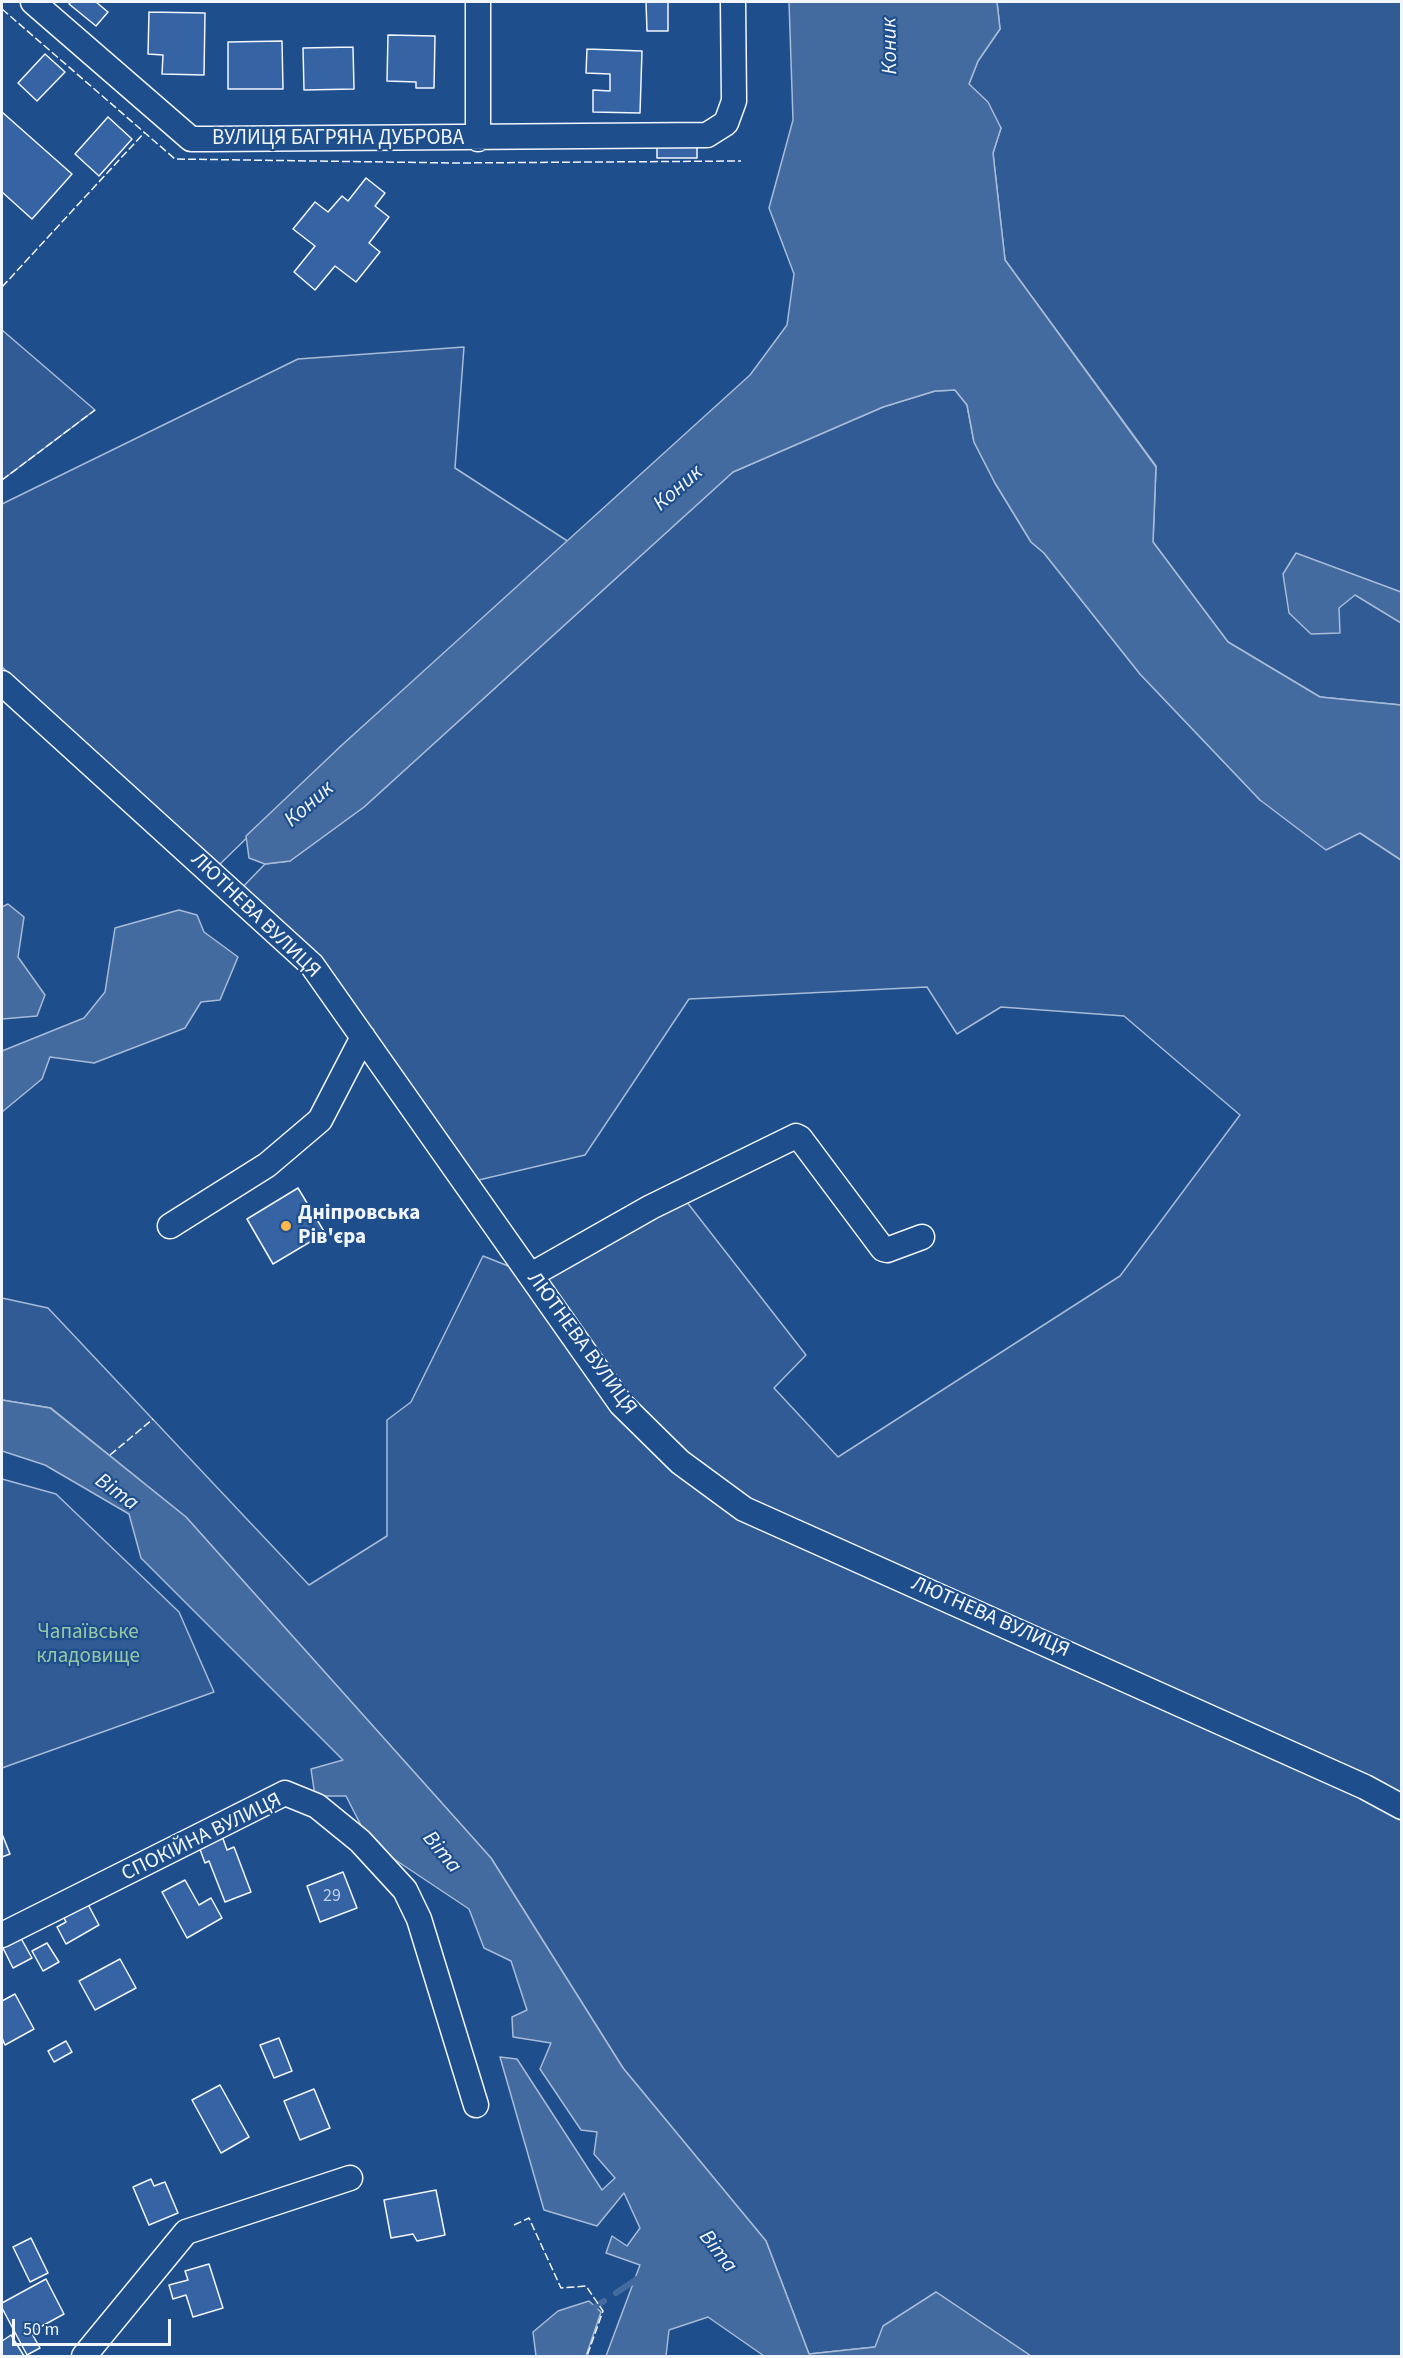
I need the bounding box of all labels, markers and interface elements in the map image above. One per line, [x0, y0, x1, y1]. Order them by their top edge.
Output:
water label: Коник [877, 17, 905, 75]
street label: ВУЛИЦЯ БАГРЯНА ДУБРОВА [212, 126, 464, 152]
water label: Коник [649, 460, 709, 518]
water label: Коник [280, 776, 340, 834]
street label: ЛЮТНЕВА ВУЛИЦЯ [185, 848, 325, 984]
place label: Дніпровська Рів'єра [298, 1201, 420, 1251]
marker: Дніпровська Рів'єра [279, 1219, 293, 1233]
street label: ЛЮТНЕВА ВУЛИЦЯ [521, 1268, 641, 1420]
water label: Віта [89, 1468, 143, 1518]
street label: ЛЮТНЕВА ВУЛИЦЯ [907, 1572, 1073, 1664]
park label: Чапаївське кладовище [36, 1620, 140, 1670]
street label: СПОКІЙНА ВУЛИЦЯ [118, 1788, 286, 1888]
water label: Віта [416, 1826, 466, 1880]
house number: 29 [323, 1886, 341, 1908]
water label: Віта [692, 2225, 742, 2279]
scale bar [15, 2307, 174, 2345]
text: 50 m [23, 2317, 59, 2342]

